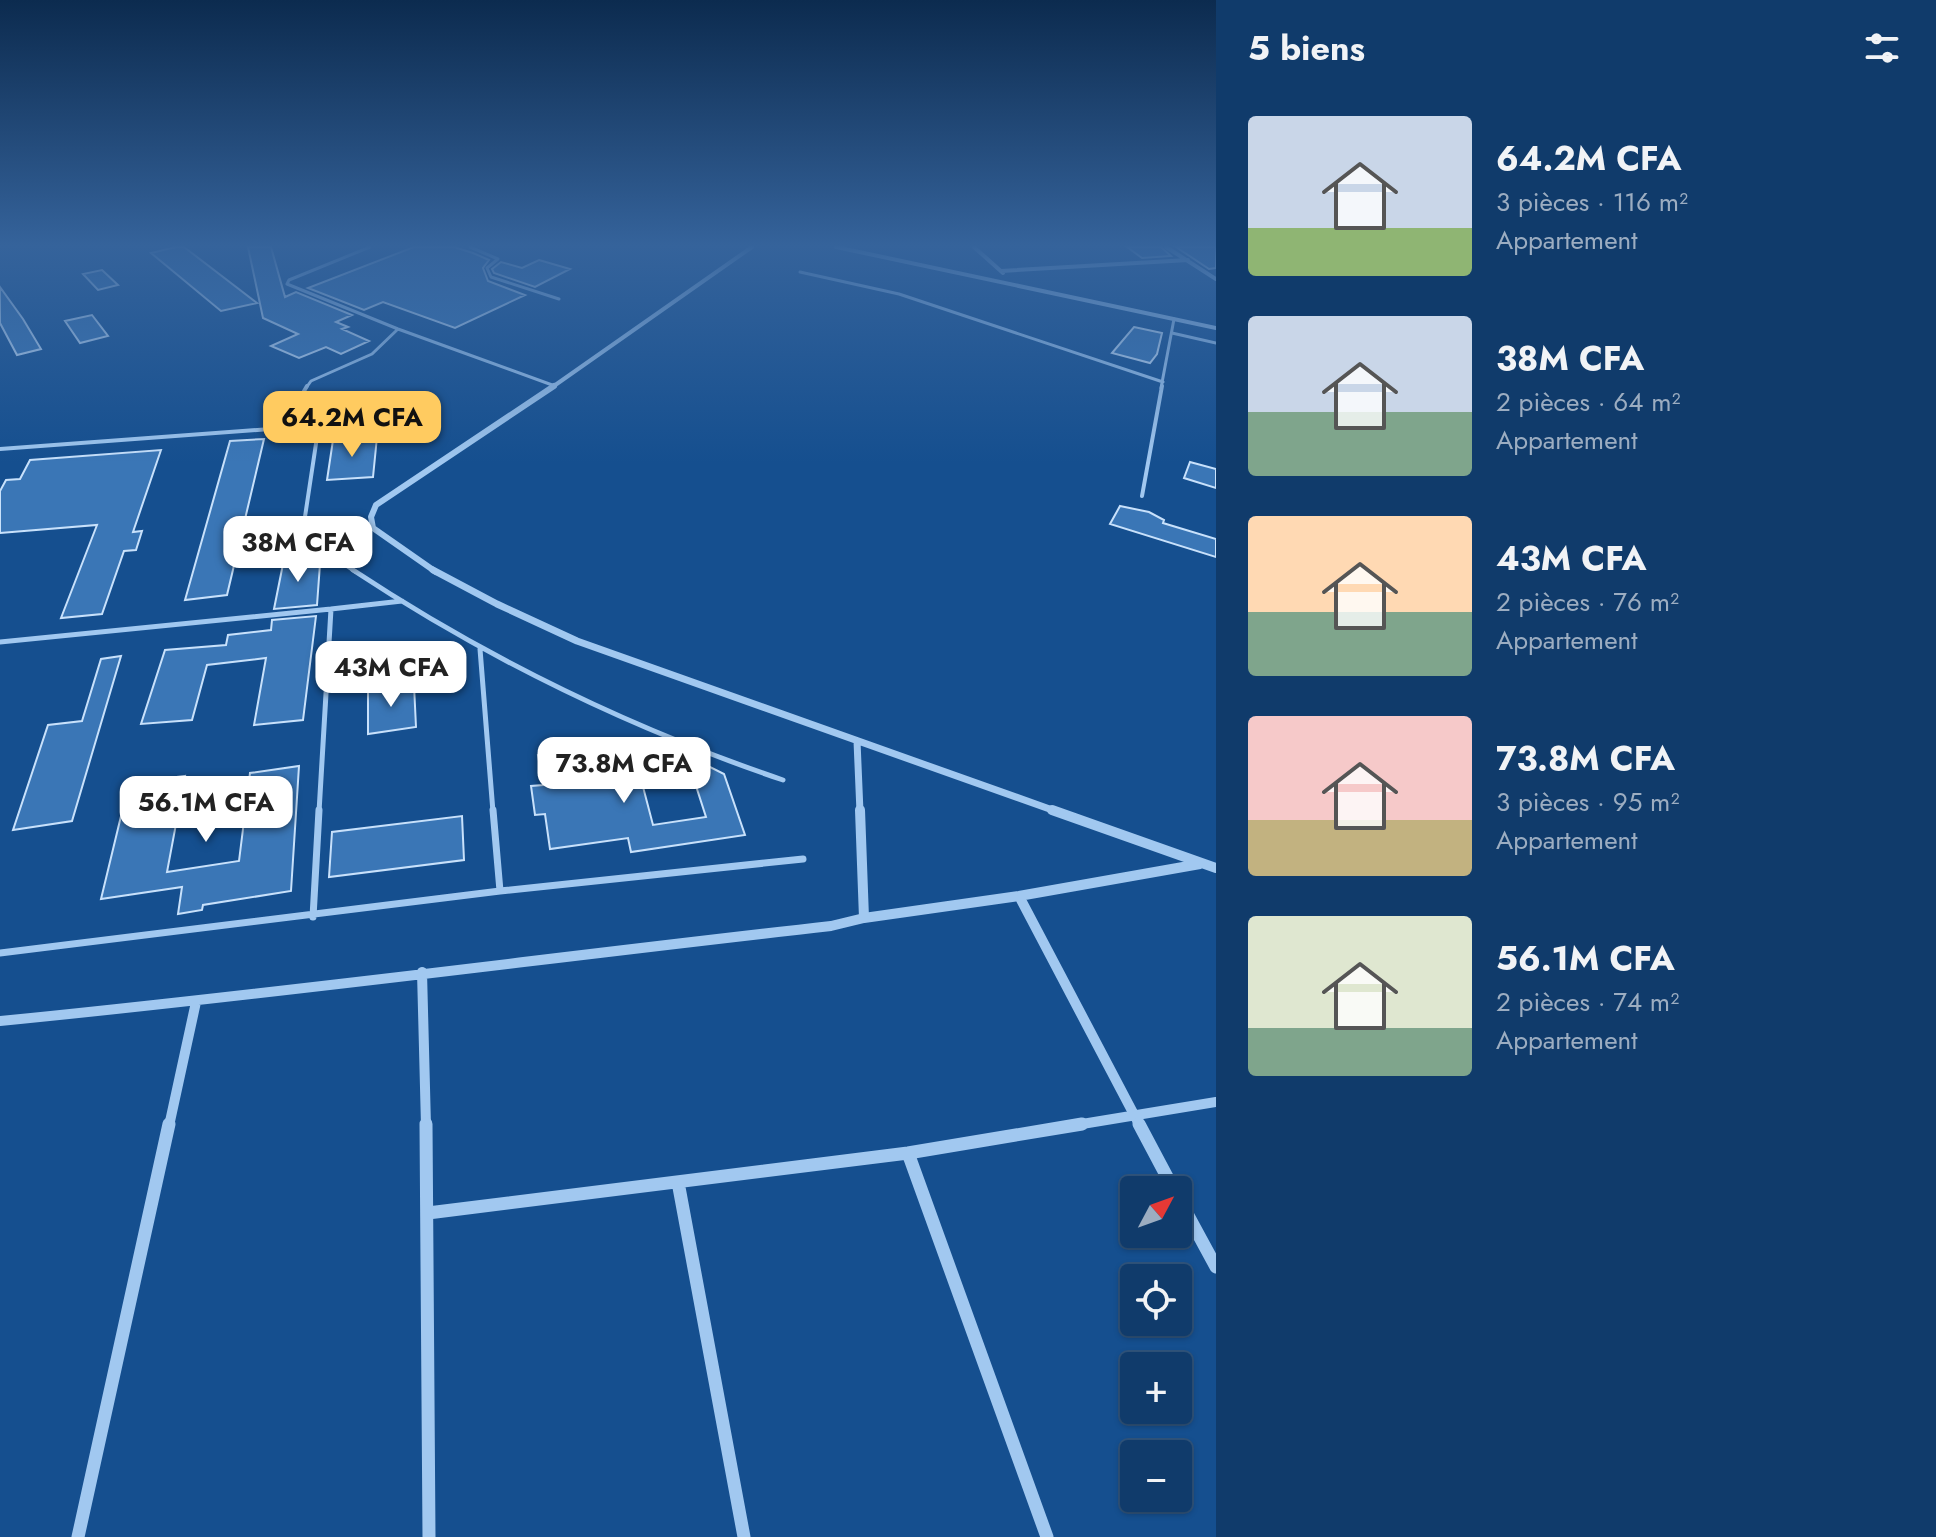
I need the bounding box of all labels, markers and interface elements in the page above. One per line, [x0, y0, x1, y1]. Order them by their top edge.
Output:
text: 5 biens [1248, 24, 1365, 73]
icon: filters [1860, 26, 1904, 70]
text: 64.2M CFA [1496, 134, 1681, 183]
icon: home [1312, 148, 1408, 244]
text: 3 pièces · 116 m² [1496, 183, 1688, 221]
text: Appartement [1496, 221, 1637, 259]
text: 38M CFA [1496, 334, 1644, 383]
icon: home [1312, 348, 1408, 444]
text: 2 pièces · 64 m² [1496, 383, 1680, 421]
pin: 64.2M CFA [260, 391, 444, 459]
text: 64.2M CFA [281, 398, 423, 436]
text: Appartement [1496, 421, 1637, 459]
pin: 38M CFA [224, 516, 372, 584]
text: 38M CFA [241, 523, 355, 561]
text: 43M CFA [1496, 534, 1647, 583]
icon: home [1312, 548, 1408, 644]
text: 2 pièces · 76 m² [1496, 583, 1679, 621]
text: Appartement [1496, 621, 1637, 659]
pin: 43M CFA [317, 641, 465, 709]
text: 43M CFA [333, 648, 449, 686]
text: 73.8M CFA [1496, 734, 1675, 783]
pin: 73.8M CFA [532, 737, 716, 805]
text: 73.8M CFA [556, 744, 692, 782]
icon: home [1312, 748, 1408, 844]
pin: 56.1M CFA [114, 776, 298, 844]
text: 56.1M CFA [138, 783, 274, 821]
text: 3 pièces · 95 m² [1496, 783, 1679, 821]
text: Appartement [1496, 821, 1637, 859]
text: 56.1M CFA [1496, 934, 1675, 983]
icon: home [1312, 948, 1408, 1044]
text: 2 pièces · 74 m² [1496, 983, 1679, 1021]
text: Appartement [1496, 1021, 1637, 1059]
north arrow [1120, 1176, 1192, 1248]
map controls [1120, 1176, 1192, 1512]
button: locate [1120, 1264, 1192, 1336]
button: + [1120, 1352, 1192, 1424]
button: − [1120, 1440, 1192, 1512]

